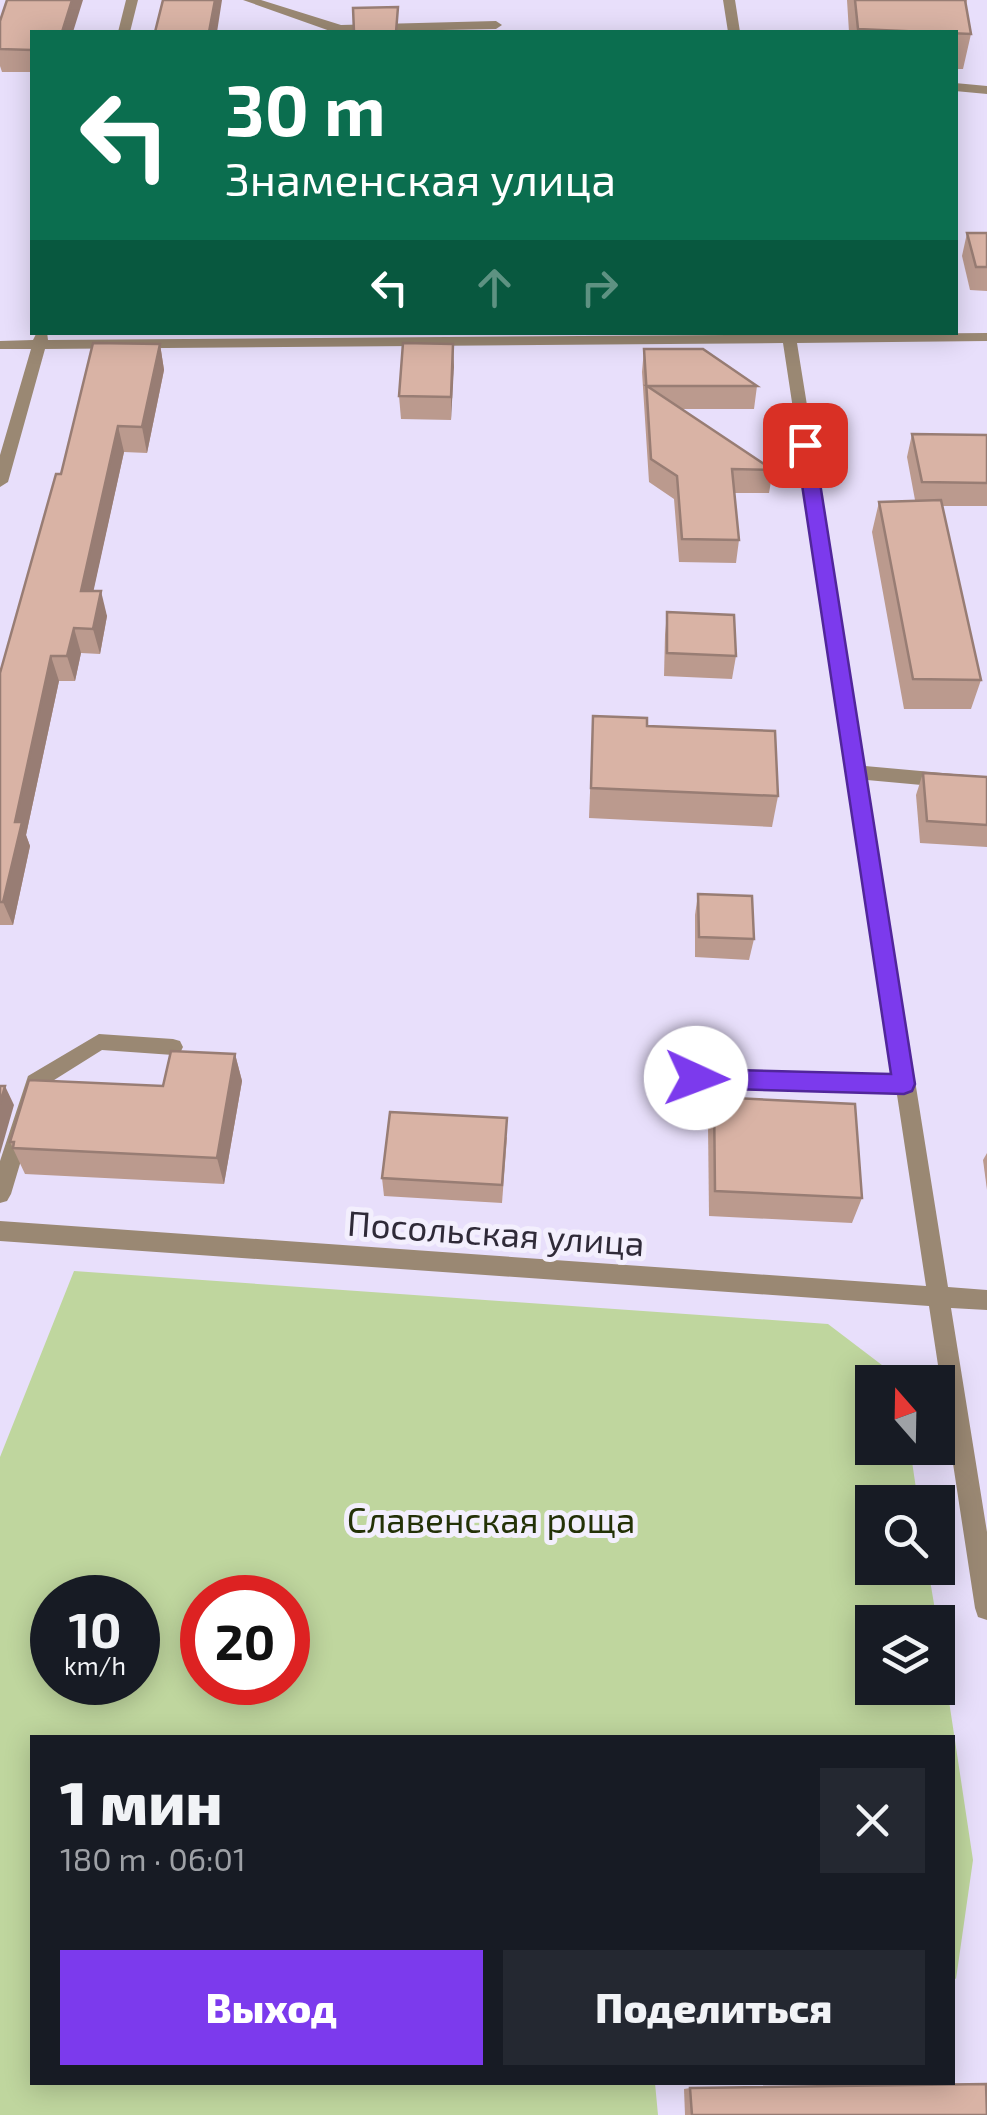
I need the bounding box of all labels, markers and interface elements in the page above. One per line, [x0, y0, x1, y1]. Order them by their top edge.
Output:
text: 30 m [225, 66, 386, 150]
icon: left [60, 70, 190, 200]
text: Знаменская улица [225, 151, 616, 205]
icon: left [362, 260, 417, 315]
icon: ahead [467, 260, 522, 315]
icon: right [572, 260, 627, 315]
pin [763, 403, 848, 488]
icon: arrive [778, 418, 833, 473]
position arrow [644, 1026, 748, 1130]
street label: Посольская улица [346, 1201, 646, 1264]
north arrow [855, 1365, 955, 1465]
map controls [855, 1365, 955, 1705]
button: search [855, 1485, 955, 1585]
park label: Славенская роща [347, 1498, 635, 1540]
speed limit sign: 20 [180, 1575, 310, 1705]
text: 10 [68, 1598, 122, 1658]
button: layers [855, 1605, 955, 1705]
text: km/h [64, 1650, 126, 1680]
text: 1 мин [60, 1765, 223, 1837]
button: close [820, 1768, 925, 1873]
text: 180 m · 06:01 [60, 1839, 246, 1877]
button: Выход [60, 1950, 483, 2065]
button: Поделиться [503, 1950, 925, 2065]

